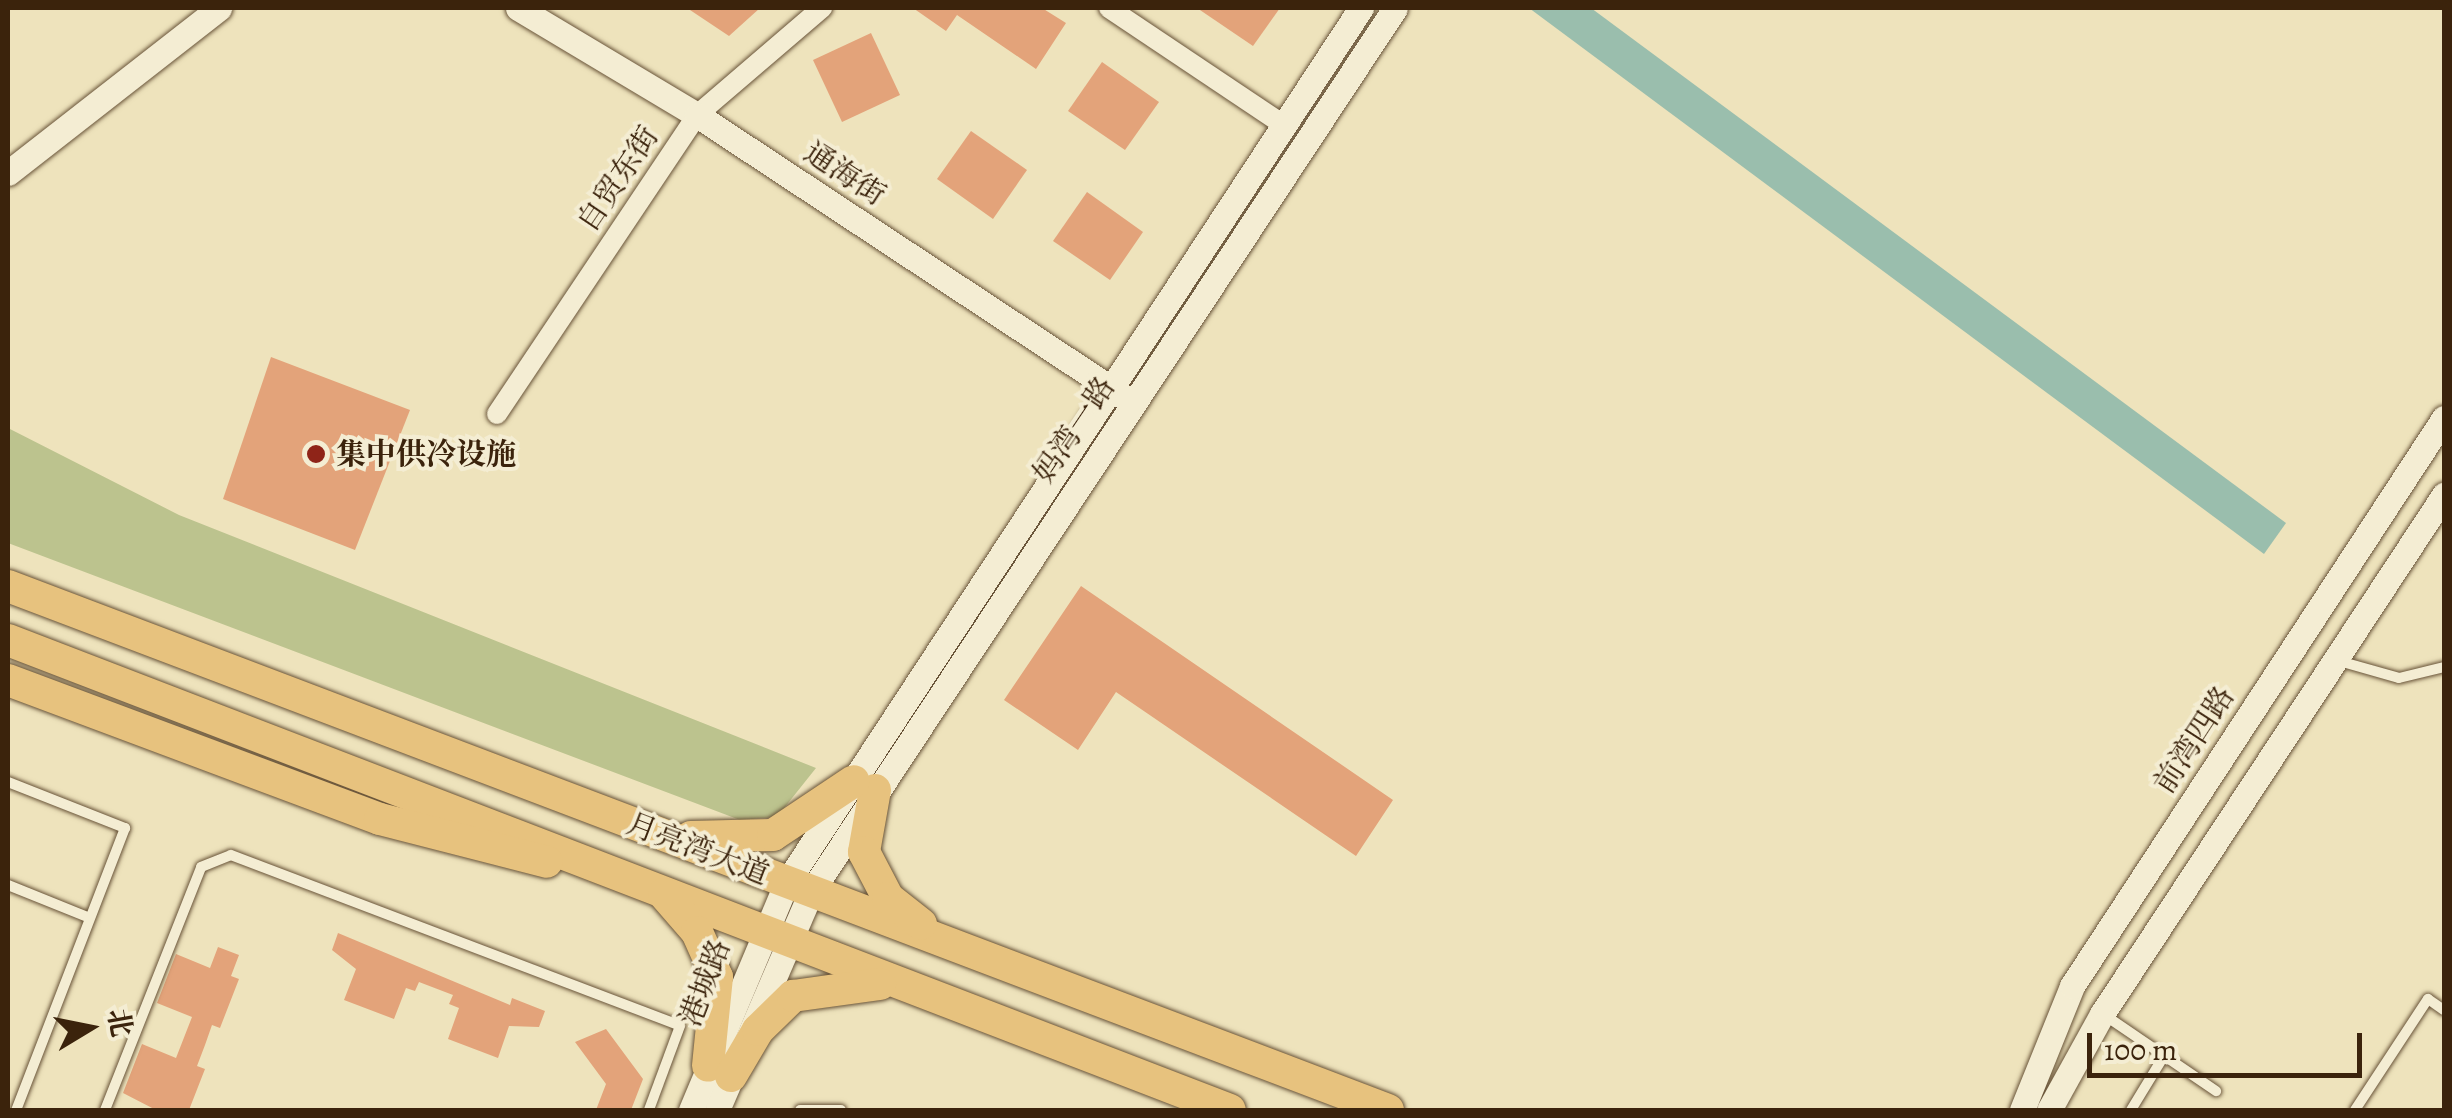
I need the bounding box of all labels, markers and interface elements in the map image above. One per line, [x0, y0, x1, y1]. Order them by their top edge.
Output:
street label: 自贸东街 [570, 119, 666, 239]
street label: 通海街 [797, 134, 893, 214]
street label: 妈湾一路 [1026, 370, 1122, 490]
place label: 集中供冷设施 [336, 436, 516, 472]
marker: 集中供冷设施 [305, 443, 327, 465]
street label: 前湾四路 [2146, 680, 2242, 800]
street label: 月亮湾大道 [622, 805, 774, 893]
street label: 港城路 [672, 935, 738, 1031]
north arrow [40, 978, 140, 1078]
text: 北 [98, 1006, 141, 1040]
scale bar [2092, 1013, 2367, 1075]
text: 100 m [2104, 1030, 2177, 1070]

